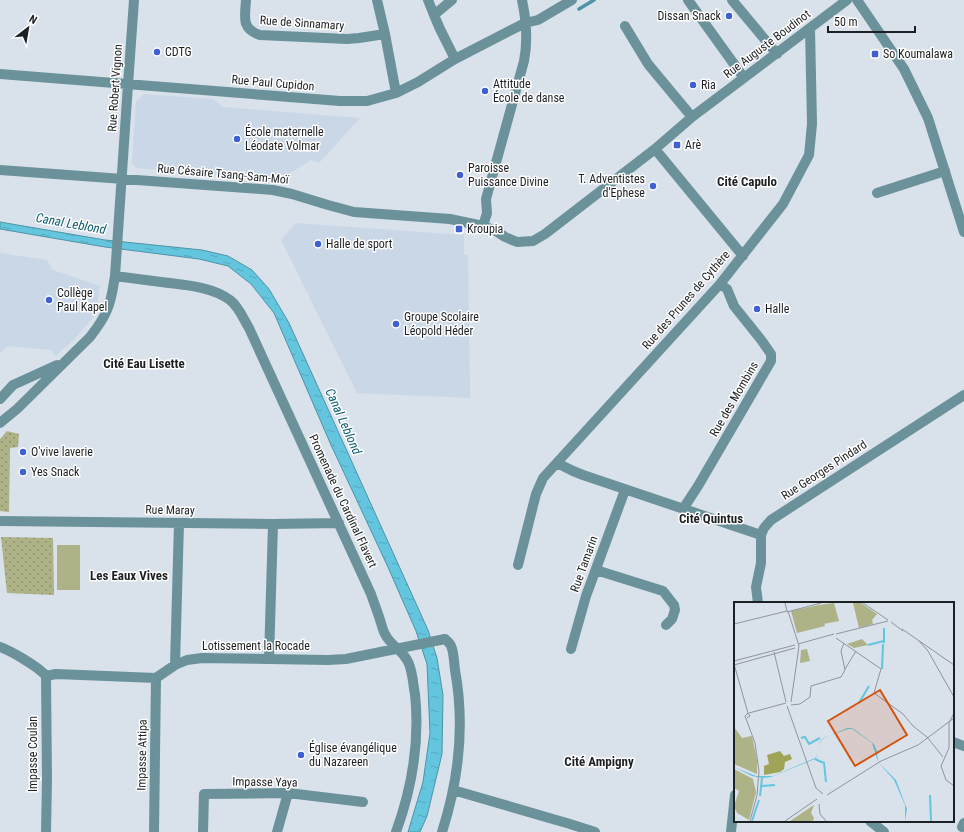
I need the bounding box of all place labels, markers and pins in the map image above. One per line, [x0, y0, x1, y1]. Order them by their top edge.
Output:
place label: Dissan Snack [657, 9, 722, 23]
marker: Dissan Snack [724, 11, 734, 21]
place label: CDTG [165, 45, 192, 59]
marker: CDTG [152, 47, 162, 57]
place label: So Koumalawa [883, 47, 953, 61]
marker: So Koumalawa [870, 49, 880, 59]
place label: Attitude École de danse [493, 77, 565, 105]
place label: Ria [701, 78, 716, 92]
marker: Ria [688, 80, 698, 90]
marker: Attitude École de danse [480, 86, 490, 96]
place label: École maternelle Léodate Volmar [245, 124, 324, 153]
marker: École maternelle Léodate Volmar [232, 134, 242, 144]
place label: Arè [685, 138, 701, 152]
marker: Arè [672, 140, 682, 150]
place label: Paroisse Puissance Divine [468, 161, 549, 189]
marker: Paroisse Puissance Divine [455, 170, 465, 180]
place label: T. Adventistes d'Ephese [578, 172, 645, 200]
marker: T. Adventistes d'Ephese [648, 181, 658, 191]
place label: Kroupia [467, 222, 504, 236]
marker: Kroupia [454, 224, 464, 234]
place label: Halle de sport [326, 237, 393, 251]
marker: Halle de sport [313, 239, 323, 249]
place label: Collège Paul Kapel [57, 286, 107, 314]
marker: Collège Paul Kapel [44, 295, 54, 305]
place label: Halle [765, 302, 790, 316]
marker: Halle [752, 304, 762, 314]
place label: Groupe Scolaire Léopold Héder [404, 310, 479, 338]
marker: Groupe Scolaire Léopold Héder [391, 319, 401, 329]
place label: O'vive laverie [31, 445, 93, 459]
marker: O'vive laverie [18, 447, 28, 457]
place label: Yes Snack [31, 465, 80, 479]
marker: Yes Snack [18, 467, 28, 477]
place label: Église évangélique du Nazareen [309, 740, 397, 769]
marker: Église évangélique du Nazareen [296, 750, 306, 760]

